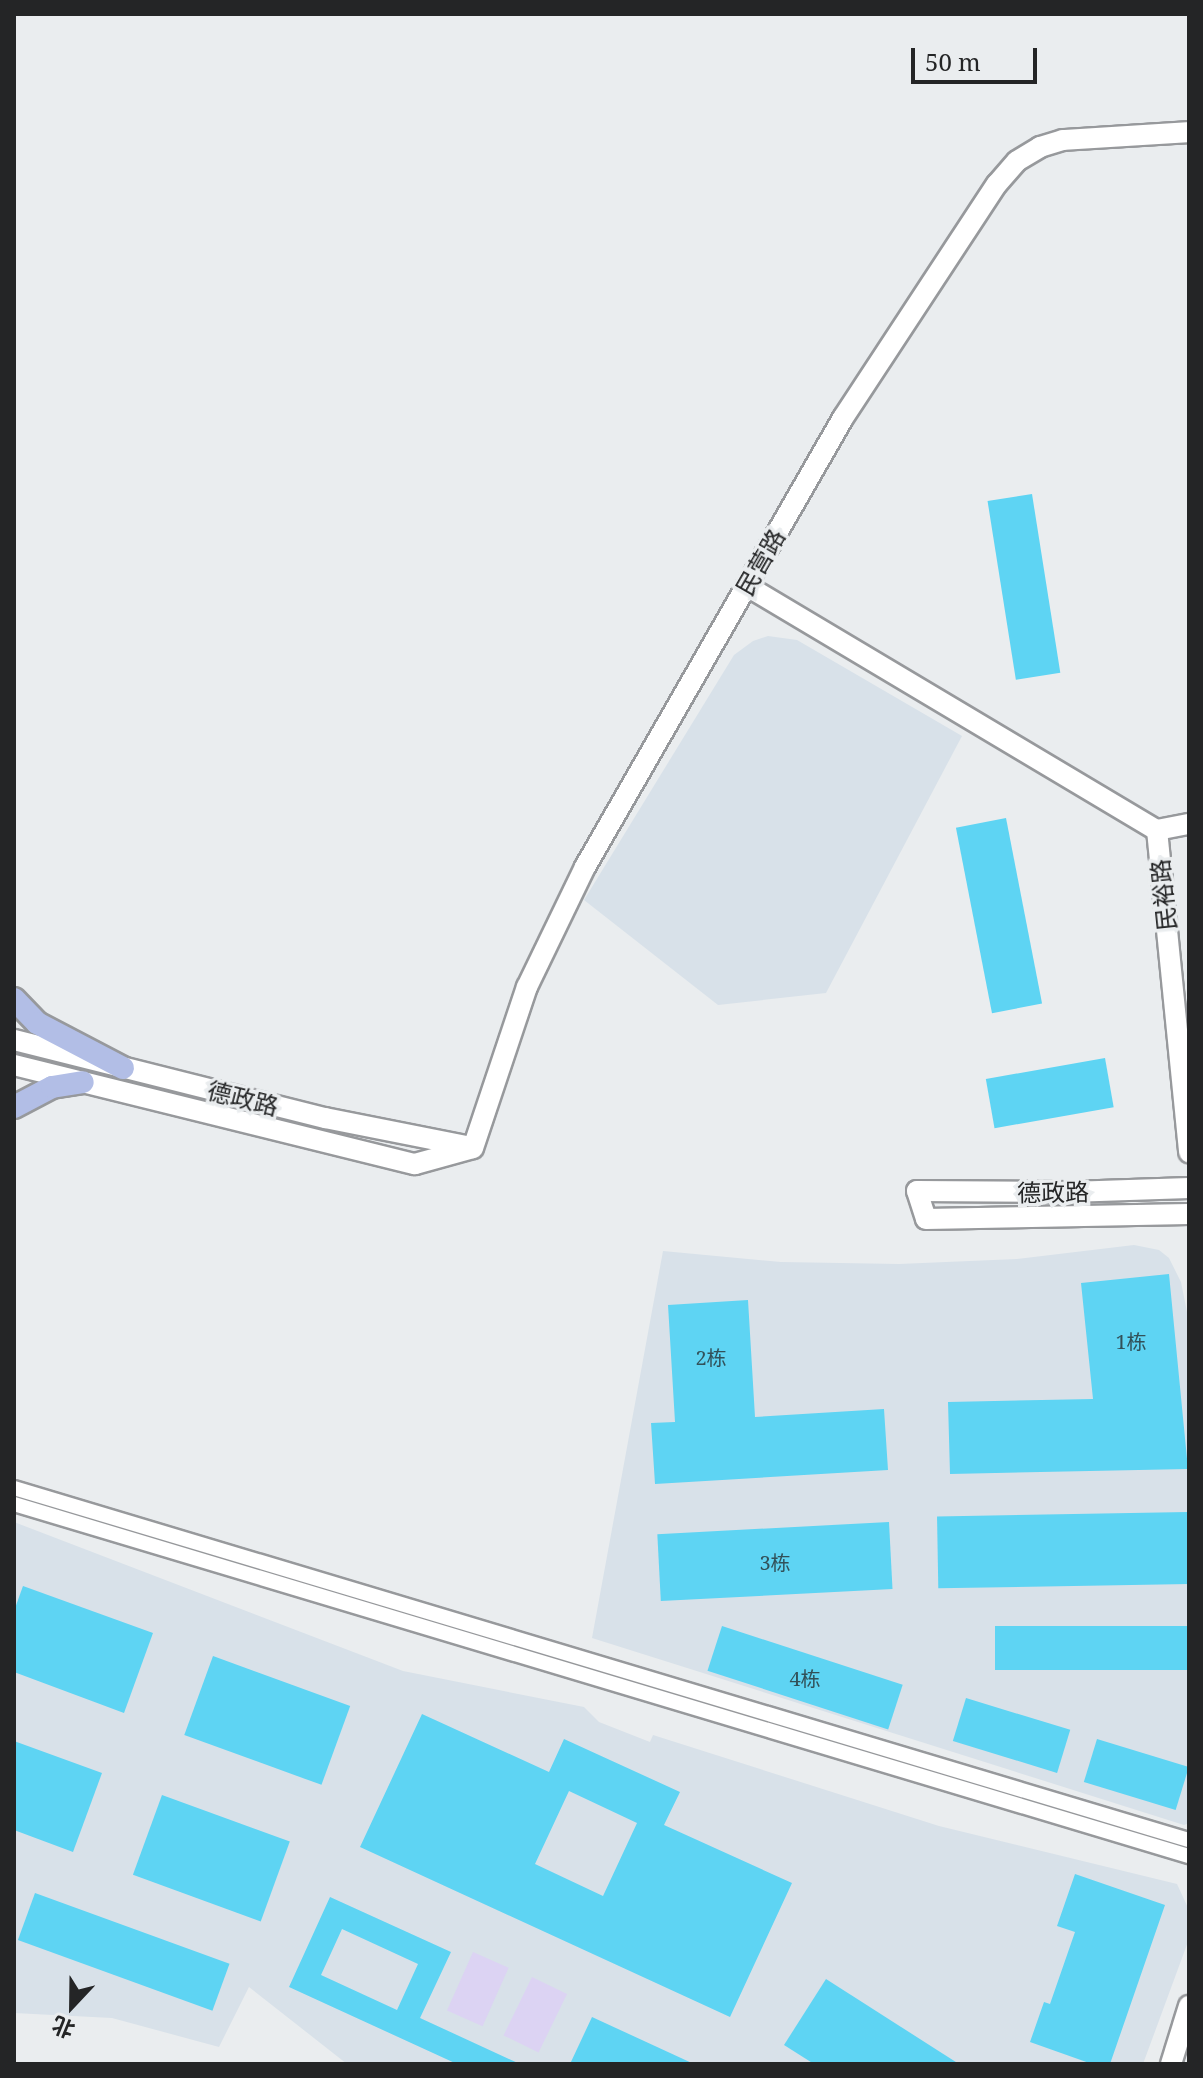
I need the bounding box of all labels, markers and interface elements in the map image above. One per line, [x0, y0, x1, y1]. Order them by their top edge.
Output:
scale bar [915, 32, 1041, 82]
text: 50 m [925, 45, 981, 78]
street label: 民营路 [730, 524, 790, 600]
street label: 民裕路 [1145, 858, 1181, 932]
street label: 德政路 [205, 1075, 281, 1121]
street label: 德政路 [1017, 1177, 1089, 1207]
house number: 1栋 [1115, 1329, 1147, 1353]
house number: 2栋 [695, 1345, 727, 1369]
house number: 3栋 [759, 1550, 791, 1574]
house number: 4栋 [789, 1666, 821, 1690]
north arrow [32, 1966, 112, 2046]
text: 北 [47, 2010, 79, 2046]

